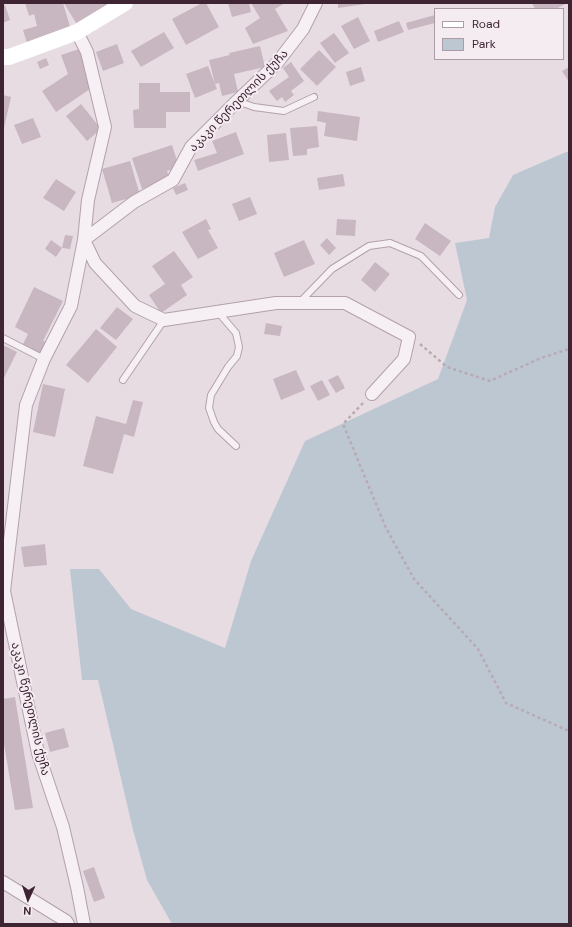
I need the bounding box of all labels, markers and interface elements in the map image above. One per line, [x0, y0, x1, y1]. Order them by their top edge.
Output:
legend [434, 8, 564, 60]
text: Road [472, 16, 500, 32]
text: Park [472, 36, 496, 52]
street label: აკაკი წერეთლის ქუჩა [186, 47, 292, 155]
street label: აკაკი წერეთლის ქუჩა [8, 641, 52, 777]
north arrow [8, 879, 48, 919]
text: N [23, 904, 32, 918]

